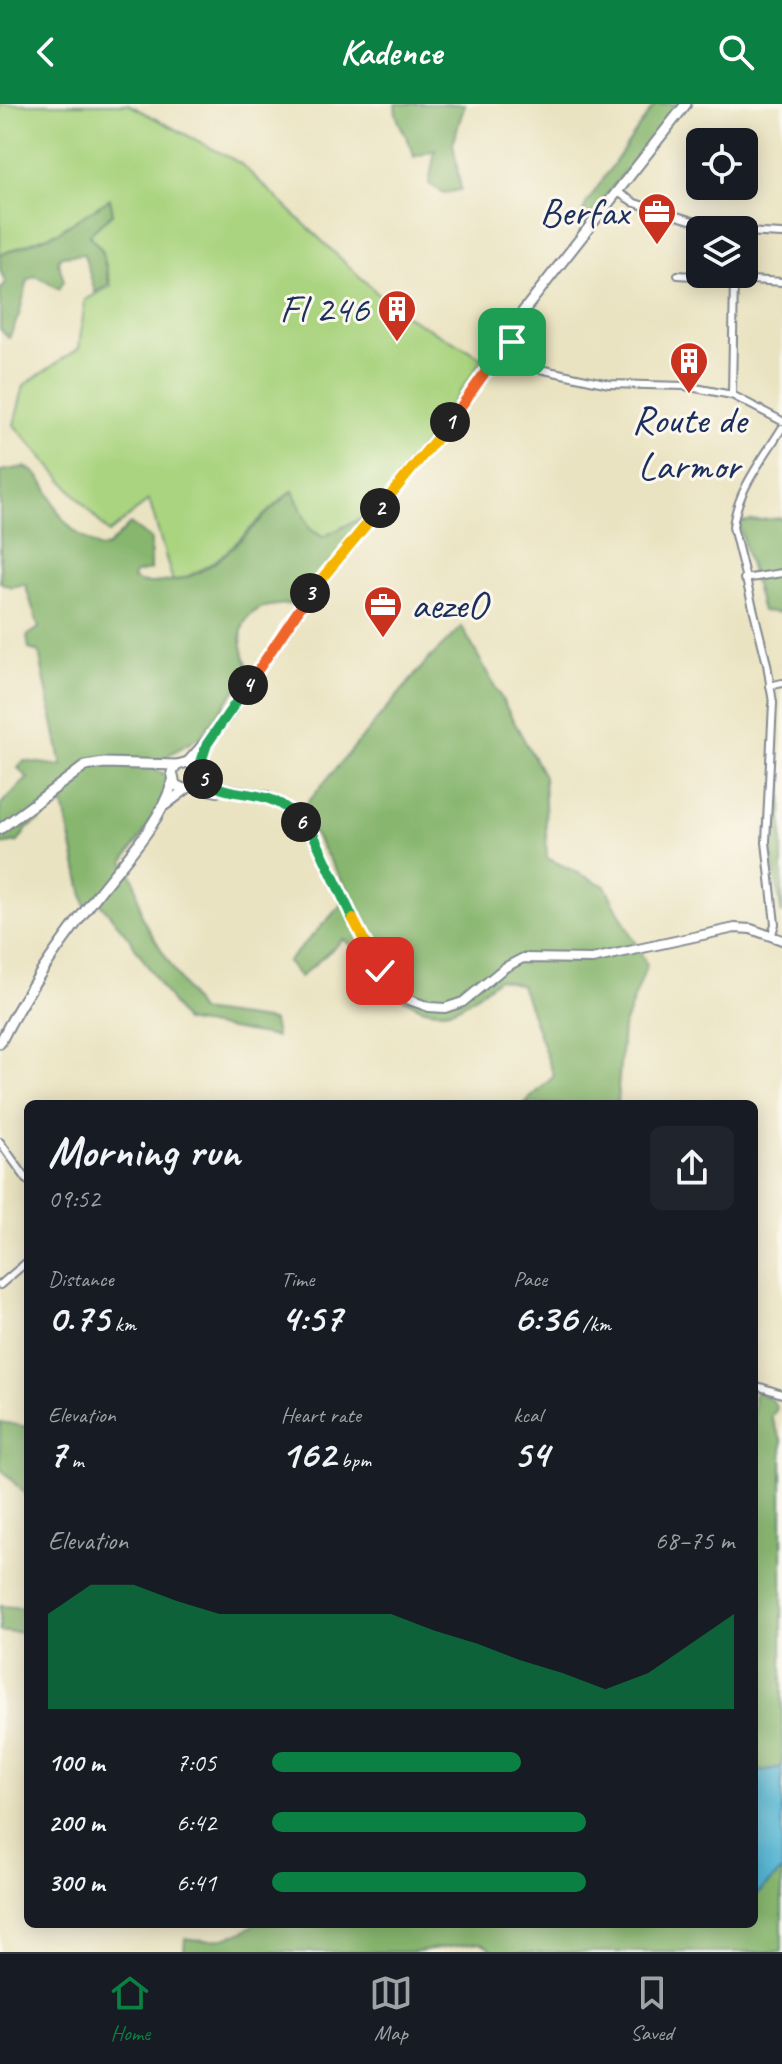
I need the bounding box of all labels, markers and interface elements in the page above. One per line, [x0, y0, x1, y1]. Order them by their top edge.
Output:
text: Kadence [340, 29, 442, 75]
icon: back [24, 30, 68, 74]
icon: search [714, 30, 758, 74]
map controls [686, 128, 758, 288]
button: locate [686, 128, 758, 200]
place label: Berfax [539, 187, 632, 237]
office icon: Berfax [636, 191, 678, 246]
button: layers [686, 216, 758, 288]
place label: Fl 246 [280, 284, 370, 334]
building icon: Fl 246 [376, 288, 418, 343]
pin [478, 308, 546, 376]
icon: arrive [490, 320, 534, 364]
building icon: Route de Larmor [668, 340, 710, 395]
place label: Route de Larmor [632, 395, 749, 491]
pin: 1 [430, 402, 470, 442]
text: 1 [445, 408, 455, 436]
pin: 2 [360, 488, 400, 528]
text: 2 [375, 494, 385, 522]
pin: 3 [290, 573, 330, 613]
text: 3 [305, 579, 315, 607]
place label: aezeO [411, 580, 491, 630]
office icon: aezeO [362, 584, 404, 639]
pin: 4 [228, 665, 268, 705]
text: 4 [243, 671, 253, 699]
pin: 5 [183, 759, 223, 799]
text: 5 [198, 765, 208, 793]
pin: 6 [281, 802, 321, 842]
text: 6 [296, 808, 306, 836]
pin [346, 937, 414, 1005]
icon: check [358, 949, 402, 993]
text: Morning run [48, 1124, 240, 1179]
button: share [650, 1126, 734, 1210]
text: 09:52 [48, 1182, 100, 1215]
text: Distance [48, 1265, 114, 1293]
text: Time [281, 1265, 314, 1293]
text: Pace [513, 1265, 547, 1293]
text: 0.75 [48, 1293, 109, 1343]
text: 4:57 [281, 1293, 342, 1343]
text: 6:36 [513, 1293, 577, 1343]
text: km [109, 1310, 136, 1338]
text: /km [577, 1310, 611, 1338]
text: Elevation [48, 1401, 116, 1429]
text: Heart rate [281, 1401, 361, 1429]
text: kcal [513, 1401, 542, 1429]
text: 7 [48, 1429, 66, 1479]
text: 162 [281, 1429, 336, 1479]
text: 54 [513, 1429, 549, 1479]
text: m [66, 1446, 84, 1474]
text: bpm [336, 1446, 371, 1474]
text: Elevation [48, 1524, 128, 1557]
text: 68–75 m [655, 1524, 734, 1557]
text: 100 m [48, 1746, 104, 1779]
text: 7:05 [176, 1746, 216, 1779]
text: 200 m [48, 1806, 104, 1839]
text: 6:42 [176, 1806, 216, 1839]
text: 300 m [48, 1866, 104, 1899]
text: 6:41 [176, 1866, 216, 1899]
tab: Home [108, 1971, 152, 2047]
tab: Map [369, 1971, 413, 2047]
tab: Saved [630, 1971, 674, 2047]

